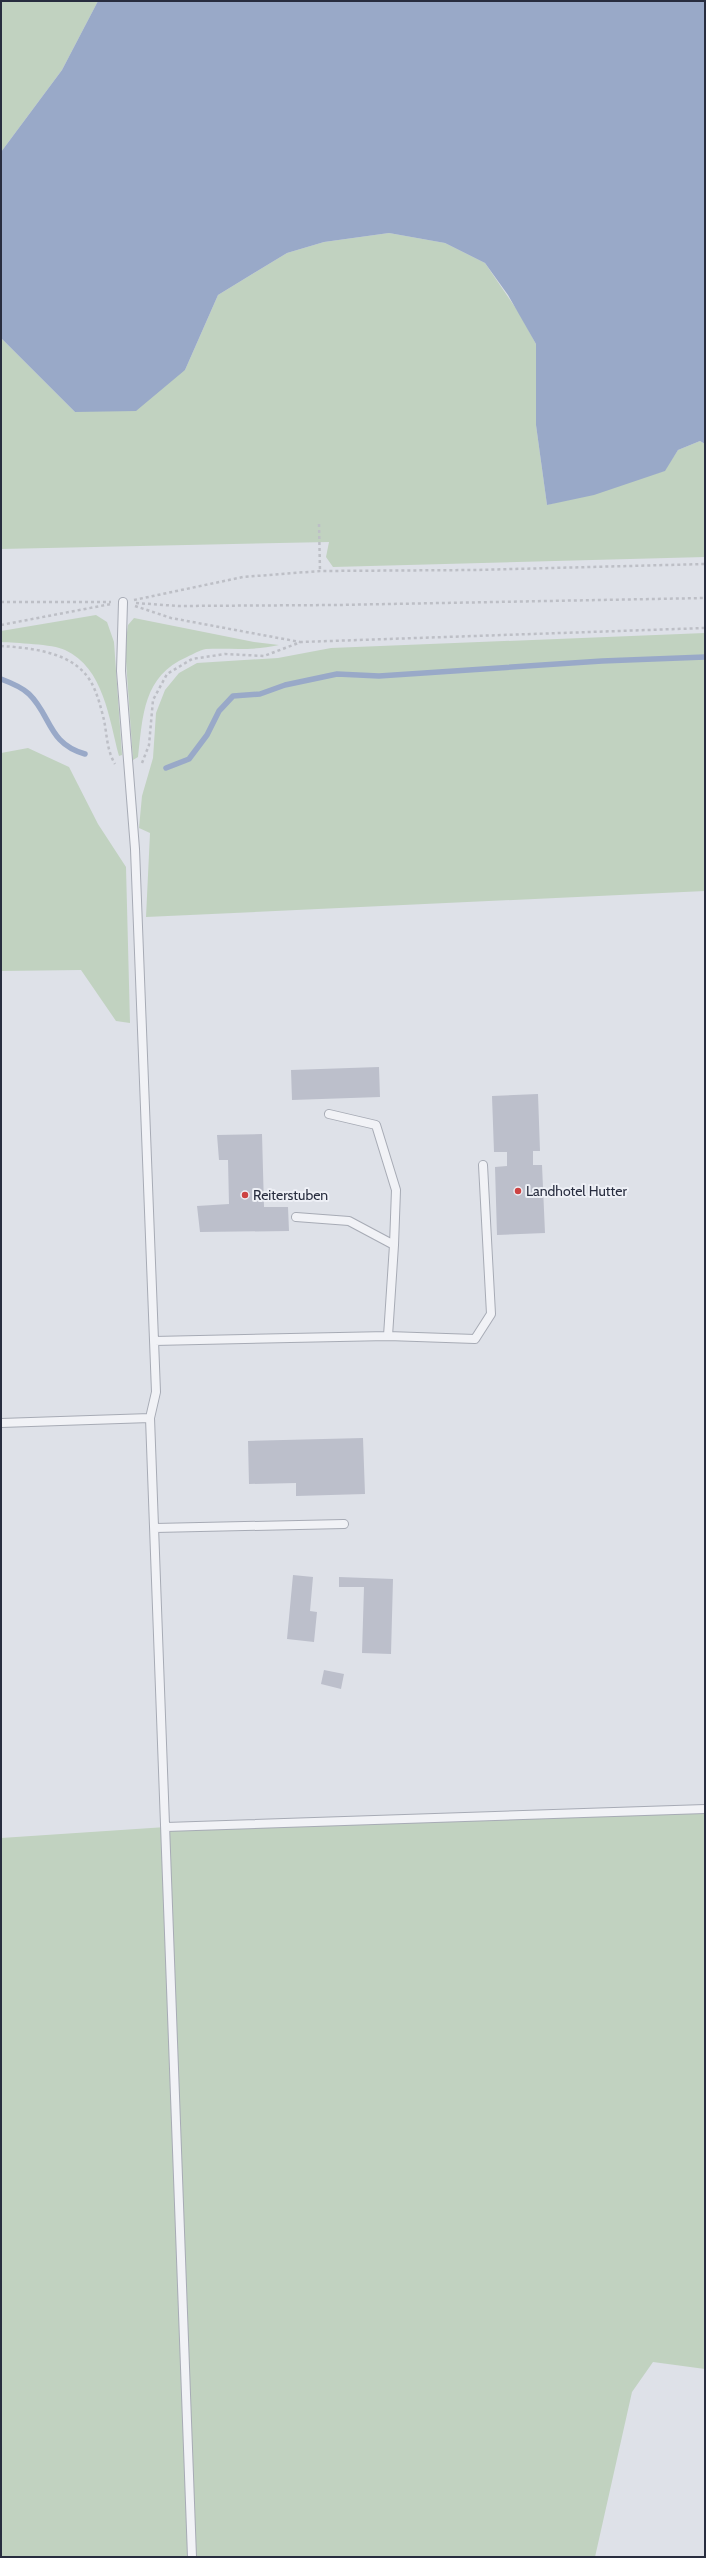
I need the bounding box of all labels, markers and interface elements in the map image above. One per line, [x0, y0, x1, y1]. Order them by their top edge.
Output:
place label: Landhotel Hutter [526, 1182, 627, 1200]
place label: Reiterstuben [253, 1186, 328, 1204]
marker: Landhotel Hutter [513, 1186, 523, 1196]
marker: Reiterstuben [240, 1190, 250, 1200]

